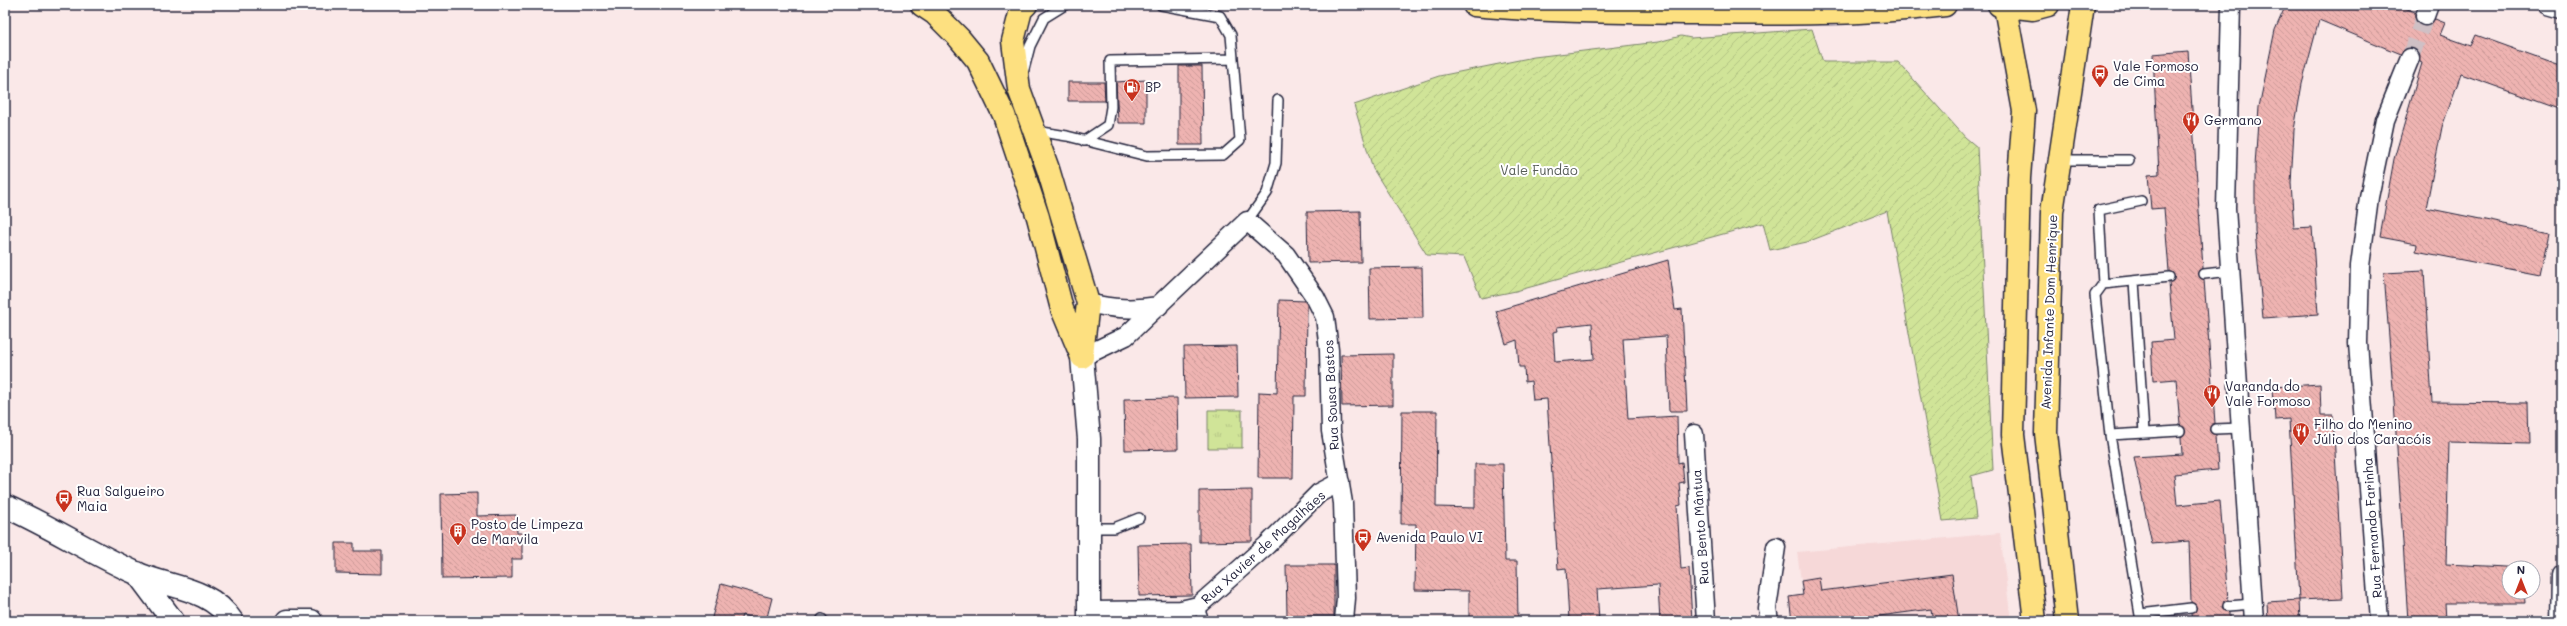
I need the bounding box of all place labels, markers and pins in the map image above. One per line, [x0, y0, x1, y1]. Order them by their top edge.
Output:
place label: Vale Formoso de Cima [2113, 57, 2199, 89]
bus stop icon: Vale Formoso de Cima [2090, 63, 2110, 88]
fuel station icon: BP [1122, 77, 1142, 102]
place label: BP [1145, 78, 1161, 95]
restaurant icon: Germano [2181, 110, 2201, 135]
place label: Germano [2204, 111, 2262, 128]
place label: Varanda do Vale Formoso [2225, 377, 2311, 409]
restaurant icon: Varanda do Vale Formoso [2202, 383, 2222, 408]
place label: Filho do Menino Júlio dos Caracóis [2314, 415, 2431, 447]
restaurant icon: Filho do Menino Júlio dos Caracóis [2291, 421, 2311, 446]
place label: Rua Salgueiro Maia [77, 482, 165, 514]
bus stop icon: Rua Salgueiro Maia [54, 488, 74, 513]
place label: Posto de Limpeza de Marvila [471, 515, 584, 547]
building icon: Posto de Limpeza de Marvila [448, 521, 468, 546]
bus stop icon: Avenida Paulo VI [1353, 527, 1373, 552]
place label: Avenida Paulo VI [1376, 528, 1483, 545]

